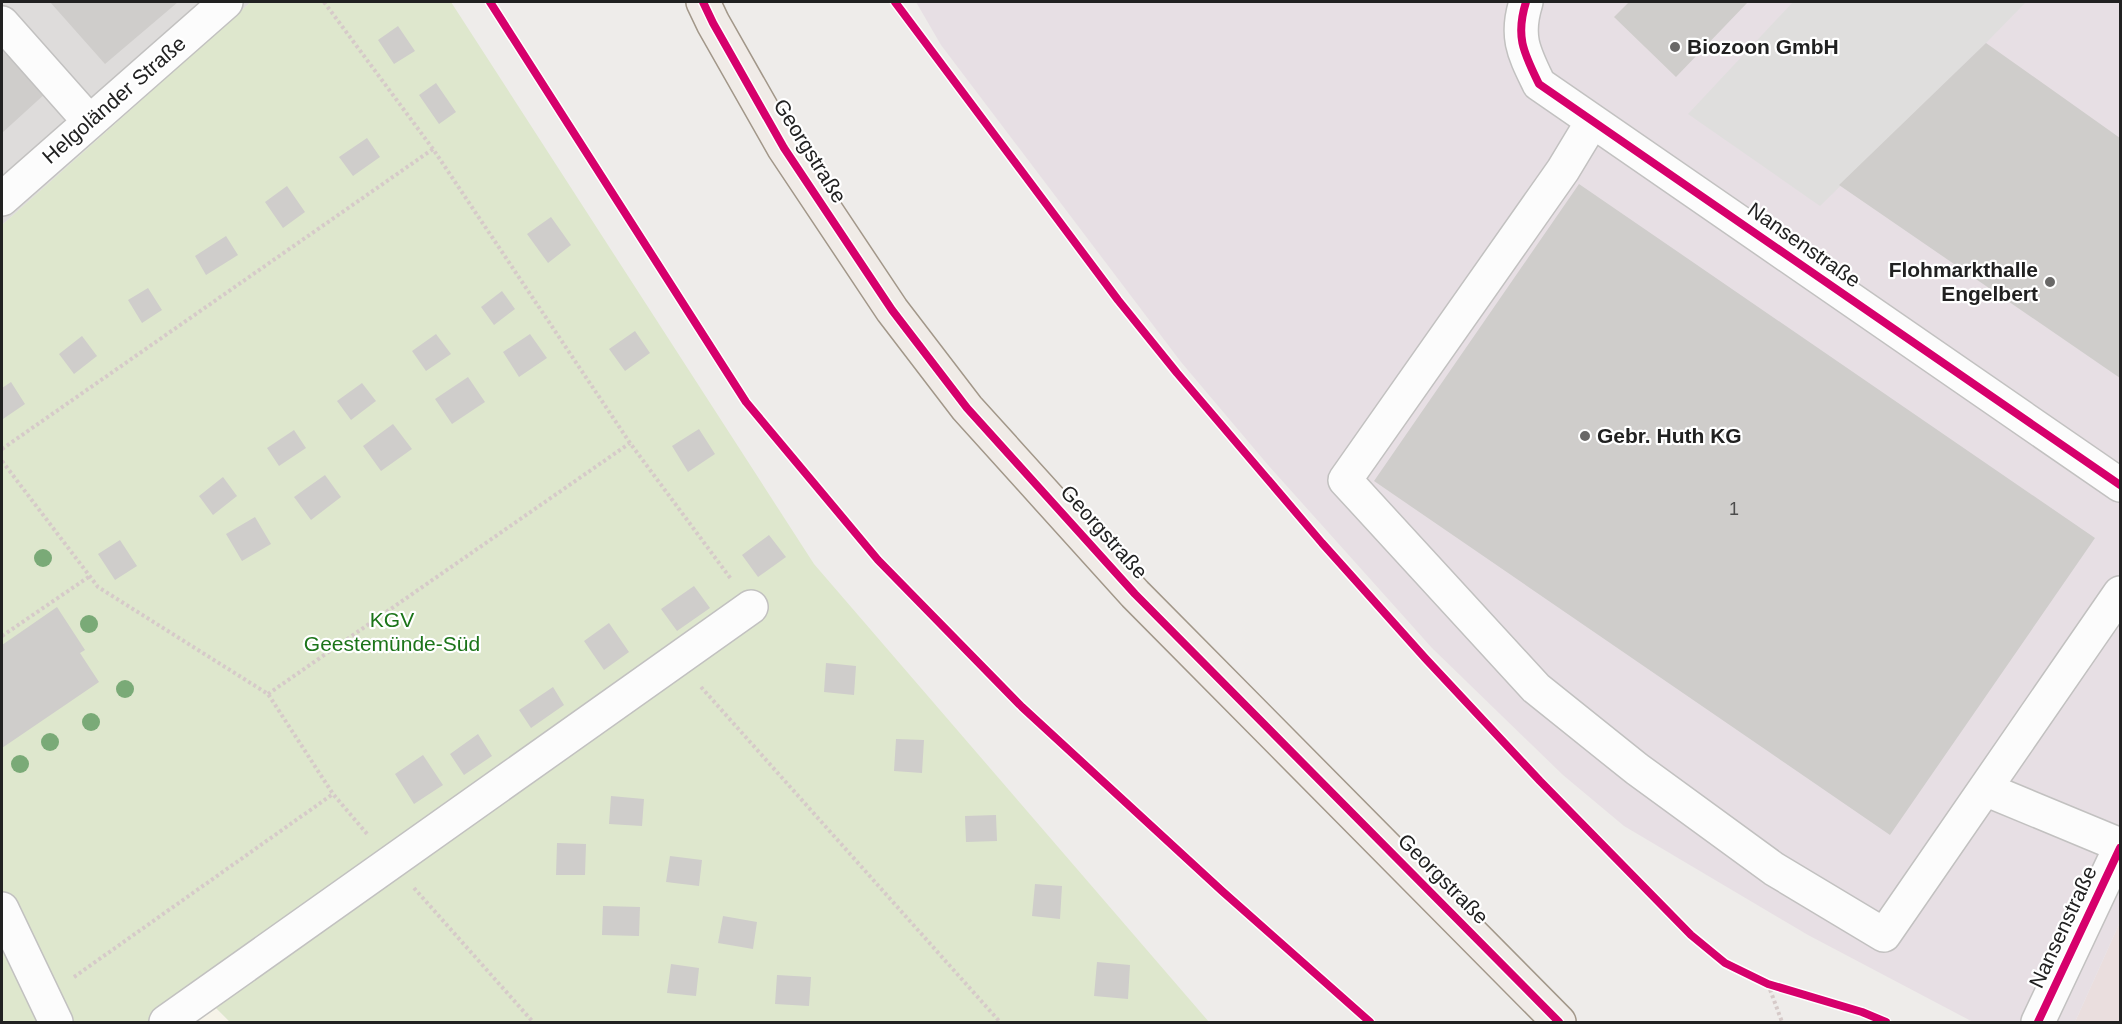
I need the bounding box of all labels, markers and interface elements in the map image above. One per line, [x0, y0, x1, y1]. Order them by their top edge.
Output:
street label: Helgoländer Straße [37, 31, 190, 168]
place label: Biozoon GmbH [1687, 35, 1839, 58]
marker: Biozoon GmbH [1668, 40, 1682, 54]
street label: Georgstraße [769, 95, 851, 207]
street label: Nansenstraße [1744, 197, 1865, 292]
place label: Flohmarkthalle Engelbert [1889, 258, 2038, 305]
marker: Flohmarkthalle Engelbert [2043, 275, 2057, 289]
place label: Gebr. Huth KG [1597, 424, 1742, 447]
marker: Gebr. Huth KG [1578, 429, 1592, 443]
street label: Georgstraße [1056, 480, 1152, 583]
house number: 1 [1729, 499, 1739, 519]
park label: KGV Geestemünde-Süd [304, 608, 480, 655]
street label: Georgstraße [1394, 829, 1493, 928]
street label: Nansenstraße [2024, 862, 2101, 991]

